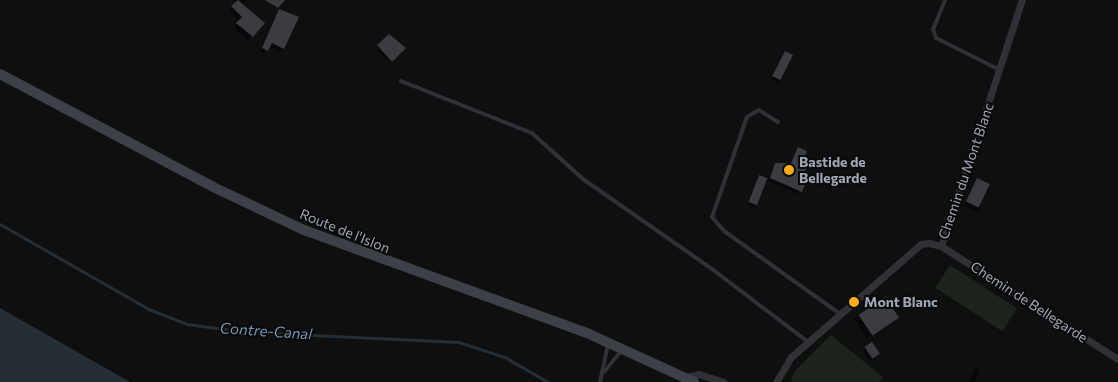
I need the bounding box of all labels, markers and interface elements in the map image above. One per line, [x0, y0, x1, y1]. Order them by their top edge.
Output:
street label: Chemin du Mont Blanc [935, 101, 997, 241]
place label: Bastide de Bellegarde [799, 154, 867, 186]
marker: Bastide de Bellegarde [783, 164, 795, 176]
street label: Route de l'Islon [298, 205, 392, 257]
street label: Chemin de Bellegarde [967, 258, 1091, 346]
place label: Mont Blanc [864, 294, 938, 310]
marker: Mont Blanc [848, 296, 860, 308]
water label: Contre-Canal [219, 319, 313, 343]

